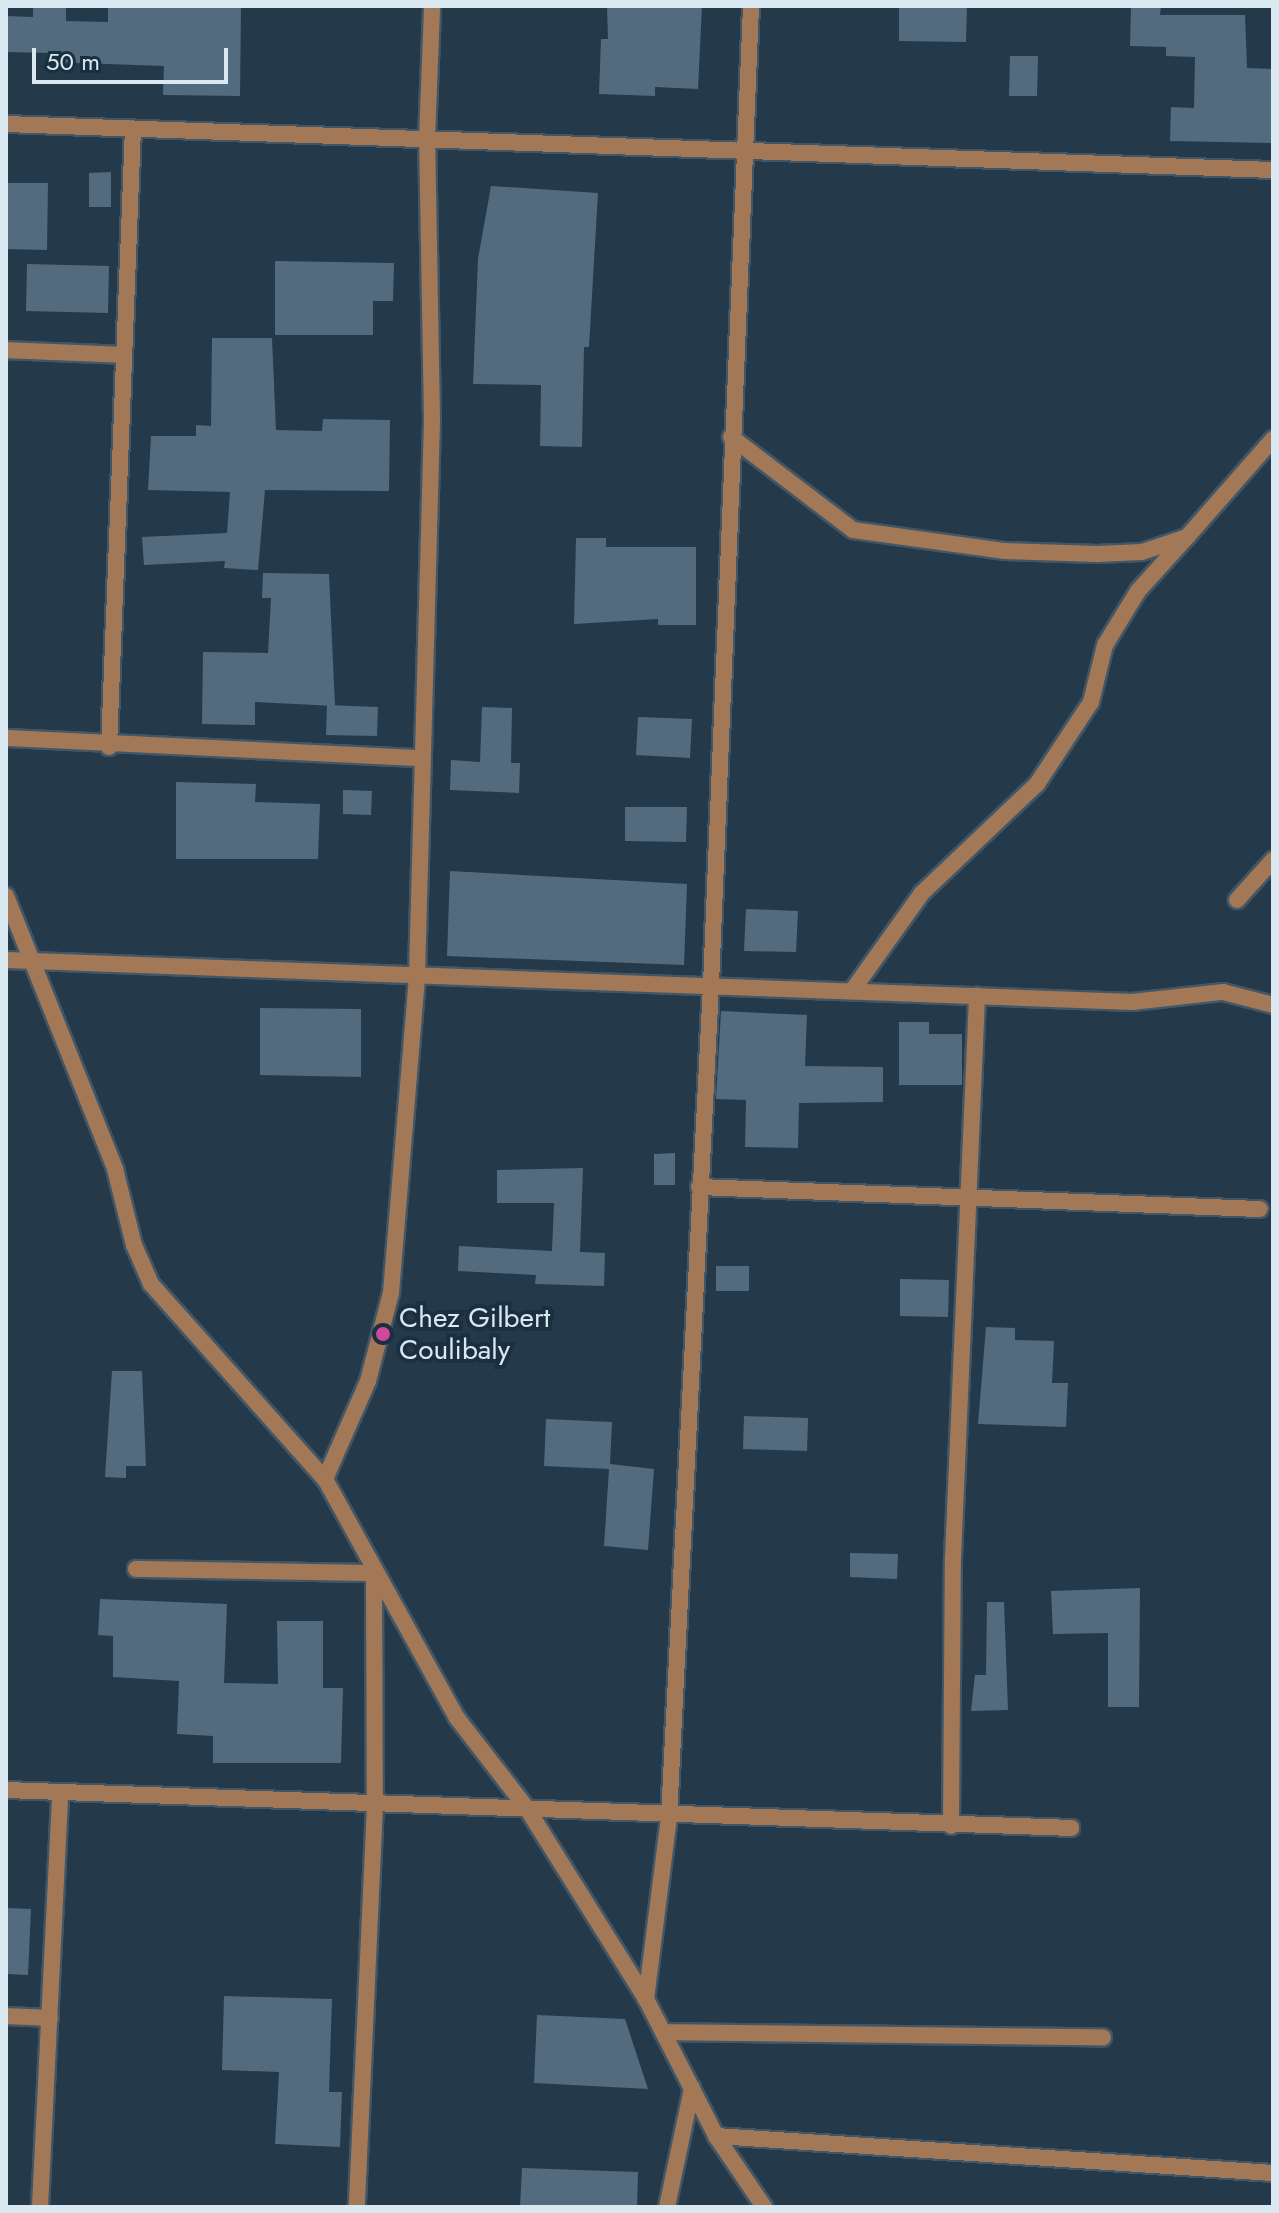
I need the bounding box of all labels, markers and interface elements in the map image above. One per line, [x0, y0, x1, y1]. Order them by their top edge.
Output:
scale bar [36, 32, 232, 82]
text: 50 m [46, 44, 100, 79]
place label: Chez Gilbert Coulibaly [399, 1301, 550, 1367]
marker: Chez Gilbert Coulibaly [374, 1325, 392, 1343]

